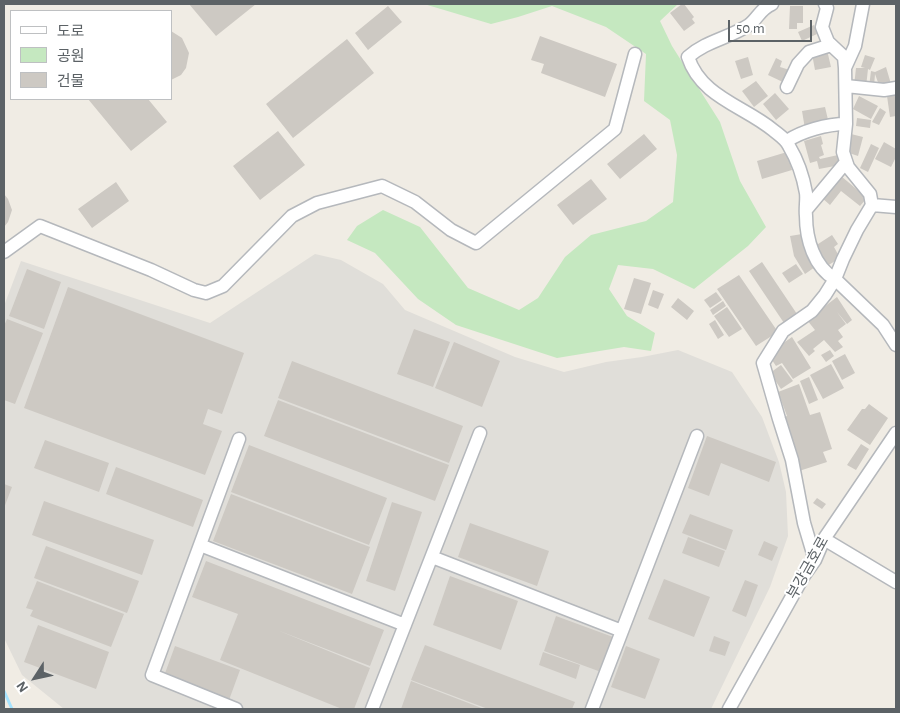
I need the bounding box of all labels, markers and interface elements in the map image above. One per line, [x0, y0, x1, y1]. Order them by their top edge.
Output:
legend [10, 10, 172, 100]
scale bar [730, 10, 814, 42]
text: 50 m [736, 21, 765, 36]
text: 도로 [57, 24, 85, 39]
text: 공원 [57, 49, 85, 64]
text: 건물 [57, 74, 85, 89]
street label: 부강금호로 [783, 533, 833, 603]
north arrow [10, 653, 60, 703]
text: N [14, 679, 31, 695]

